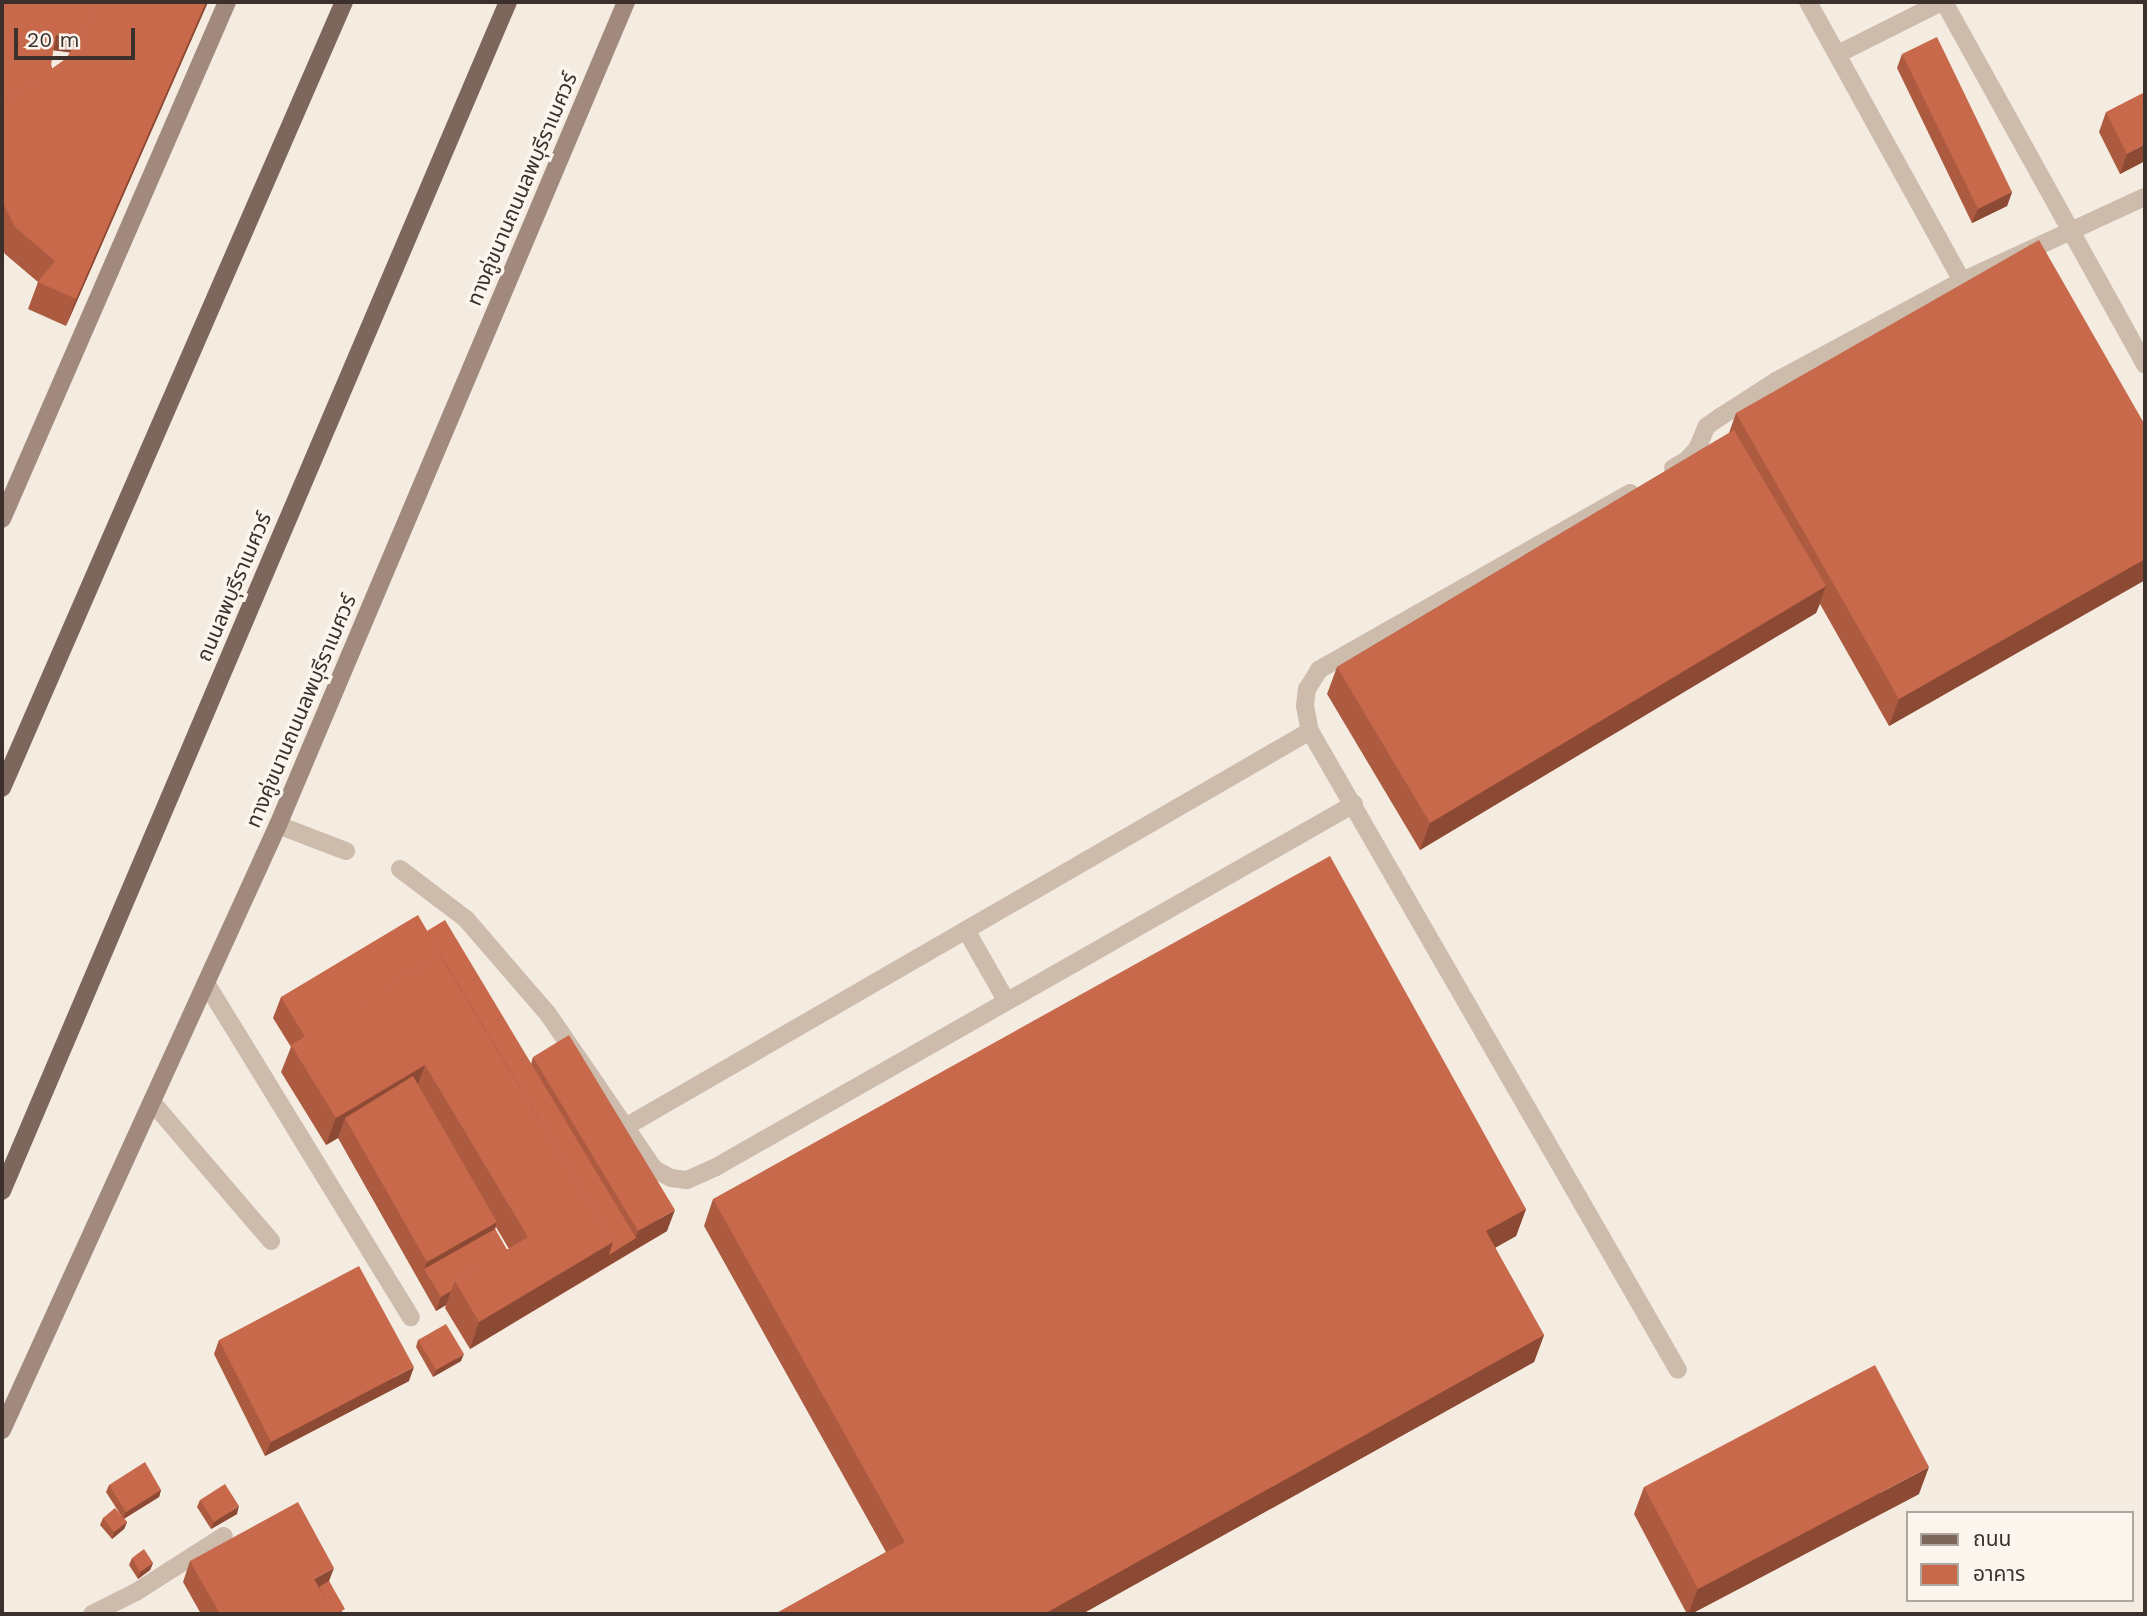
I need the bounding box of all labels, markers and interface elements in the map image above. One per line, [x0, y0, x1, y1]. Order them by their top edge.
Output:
scale bar [18, 14, 138, 58]
text: 20 m [27, 27, 79, 52]
street label: ทางคู่ขนานถนนลพบุรีราเมศวร์ [461, 69, 583, 309]
street label: ถนนลพบุรีราเมศวร์ [191, 509, 277, 665]
street label: ทางคู่ขนานถนนลพบุรีราเมศวร์ [240, 591, 362, 831]
legend [1906, 1511, 2133, 1602]
text: ถนน [1973, 1526, 2011, 1551]
text: อาคาร [1973, 1561, 2025, 1586]

